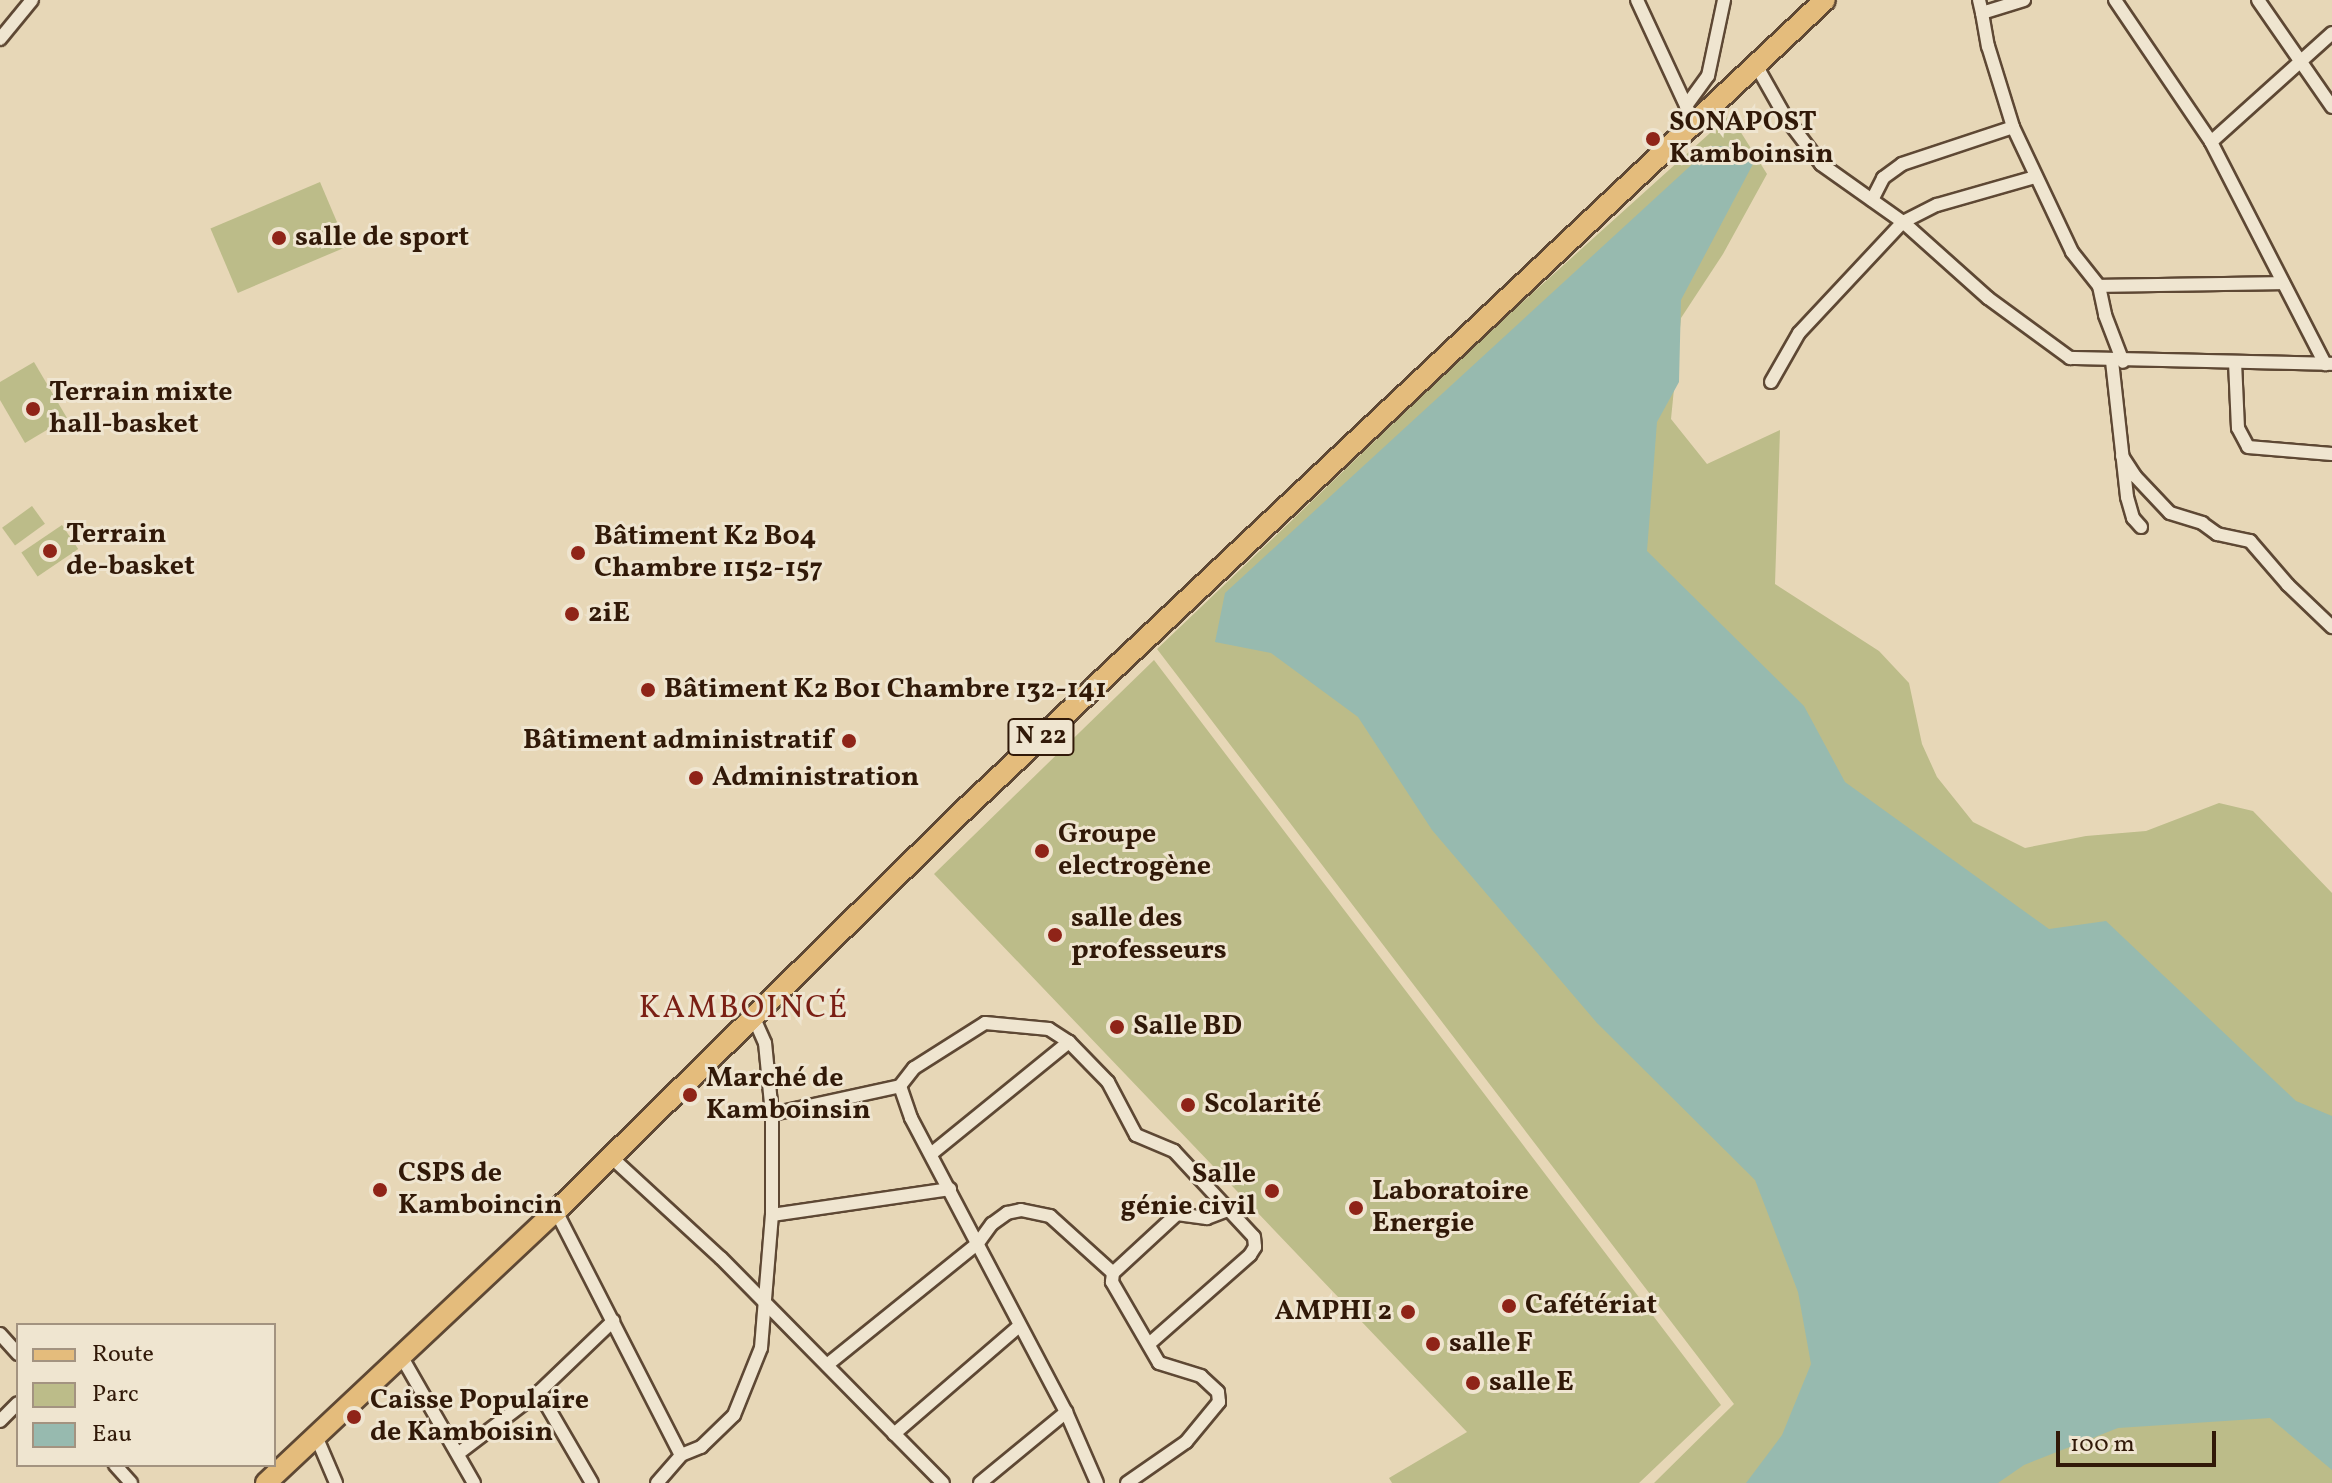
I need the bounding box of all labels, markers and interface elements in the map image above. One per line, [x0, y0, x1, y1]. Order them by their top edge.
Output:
place label: SONAPOST Kamboinsin [1669, 106, 1834, 172]
marker: SONAPOST Kamboinsin [1644, 130, 1662, 148]
place label: salle de sport [295, 221, 469, 255]
marker: salle de sport [270, 229, 288, 247]
place label: Terrain mixte hall-basket [49, 376, 233, 442]
marker: Terrain mixte hall-basket [24, 400, 42, 418]
place label: Terrain de-basket [66, 518, 195, 584]
place label: Bâtiment K2 B04 Chambre 1152-157 [594, 520, 823, 586]
marker: Terrain de-basket [41, 542, 59, 560]
marker: Bâtiment K2 B04 Chambre 1152-157 [569, 544, 587, 562]
place label: 2iE [588, 597, 630, 631]
marker: 2iE [563, 605, 581, 623]
place label: Bâtiment K2 B01 Chambre 132-141 [664, 673, 1107, 707]
marker: Bâtiment K2 B01 Chambre 132-141 [639, 681, 657, 699]
road number: N 22 [1007, 715, 1075, 759]
place label: Bâtiment administratif [523, 724, 833, 758]
marker: Bâtiment administratif [840, 732, 858, 750]
place label: Administration [712, 761, 919, 795]
marker: Administration [687, 769, 705, 787]
place label: Groupe electrogène [1058, 818, 1211, 884]
marker: Groupe electrogène [1033, 842, 1051, 860]
place label: salle des professeurs [1071, 902, 1227, 968]
marker: salle des professeurs [1046, 926, 1064, 944]
district label: KAMBOINCÉ [639, 990, 849, 1028]
place label: Salle BD [1133, 1010, 1242, 1044]
marker: Salle BD [1108, 1018, 1126, 1036]
place label: Marché de Kamboinsin [706, 1062, 871, 1128]
marker: Marché de Kamboinsin [681, 1086, 699, 1104]
place label: Scolarité [1204, 1088, 1321, 1122]
marker: Scolarité [1179, 1096, 1197, 1114]
place label: CSPS de Kamboincin [398, 1157, 563, 1223]
place label: Salle génie civil [1121, 1158, 1256, 1224]
place label: Laboratoire Energie [1372, 1175, 1529, 1241]
marker: CSPS de Kamboincin [369, 1179, 391, 1201]
marker: Salle génie civil [1263, 1182, 1281, 1200]
marker: Laboratoire Energie [1347, 1199, 1365, 1217]
place label: Cafétériat [1525, 1289, 1657, 1323]
place label: AMPHI 2 [1274, 1295, 1392, 1329]
marker: Cafétériat [1500, 1297, 1518, 1315]
marker: AMPHI 2 [1399, 1303, 1417, 1321]
legend [16, 1323, 276, 1467]
place label: salle F [1449, 1327, 1533, 1361]
marker: salle F [1424, 1335, 1442, 1353]
text: Route [92, 1338, 154, 1372]
place label: salle E [1489, 1366, 1574, 1400]
marker: salle E [1464, 1374, 1482, 1392]
text: Parc [92, 1378, 139, 1412]
place label: Caisse Populaire de Kamboisin [370, 1384, 589, 1450]
marker: Caisse Populaire de Kamboisin [345, 1408, 363, 1426]
scale bar [2060, 1415, 2220, 1465]
text: Eau [92, 1418, 132, 1452]
text: 100 m [2070, 1428, 2135, 1462]

